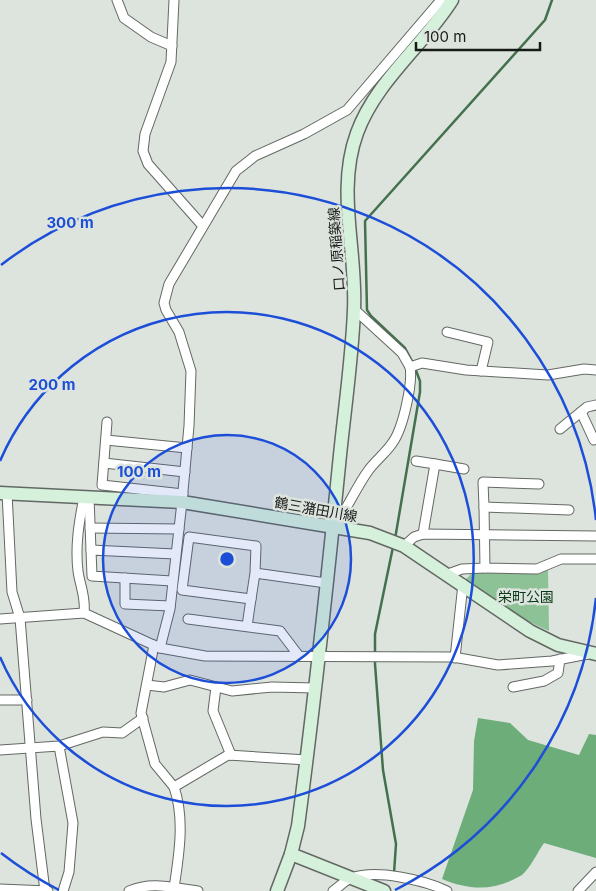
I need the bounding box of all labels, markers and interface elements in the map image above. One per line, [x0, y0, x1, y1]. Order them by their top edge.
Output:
scale bar [416, 20, 540, 52]
text: 100 m [424, 27, 466, 46]
street label: 口ノ原稲築線 [325, 207, 347, 291]
text: 300 m [46, 213, 94, 232]
text: 200 m [29, 375, 75, 394]
text: 100 m [117, 462, 161, 481]
street label: 鶴三潴田川線 [273, 493, 359, 525]
centre of rings [218, 550, 236, 568]
park label: 栄町公園 [498, 588, 554, 605]

